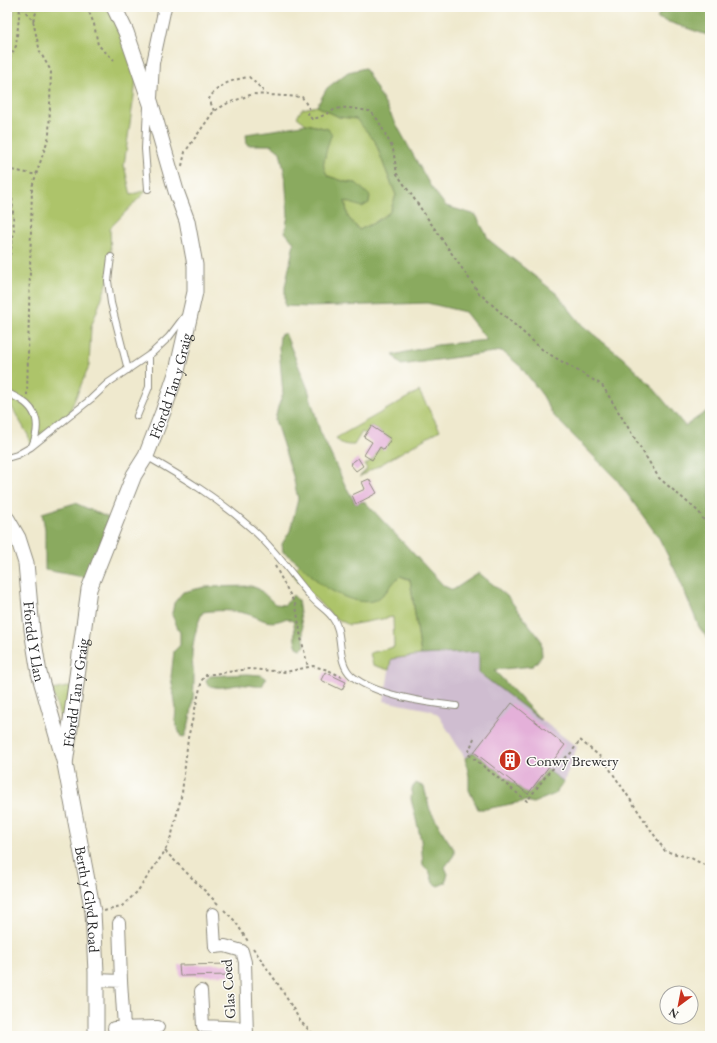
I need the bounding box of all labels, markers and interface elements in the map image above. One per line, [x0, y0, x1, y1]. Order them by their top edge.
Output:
street label: Ffordd Tan y Graig [144, 331, 195, 441]
street label: Ffordd Y Llan [20, 600, 50, 684]
street label: Ffordd Tan y Graig [58, 636, 92, 748]
building icon: Conwy Brewery [497, 747, 523, 773]
place label: Conwy Brewery [526, 751, 619, 770]
street label: Berth y Glyd Road [71, 844, 105, 953]
street label: Glas Coed [216, 958, 240, 1019]
north arrow [659, 985, 699, 1025]
text: N [666, 1005, 681, 1022]

